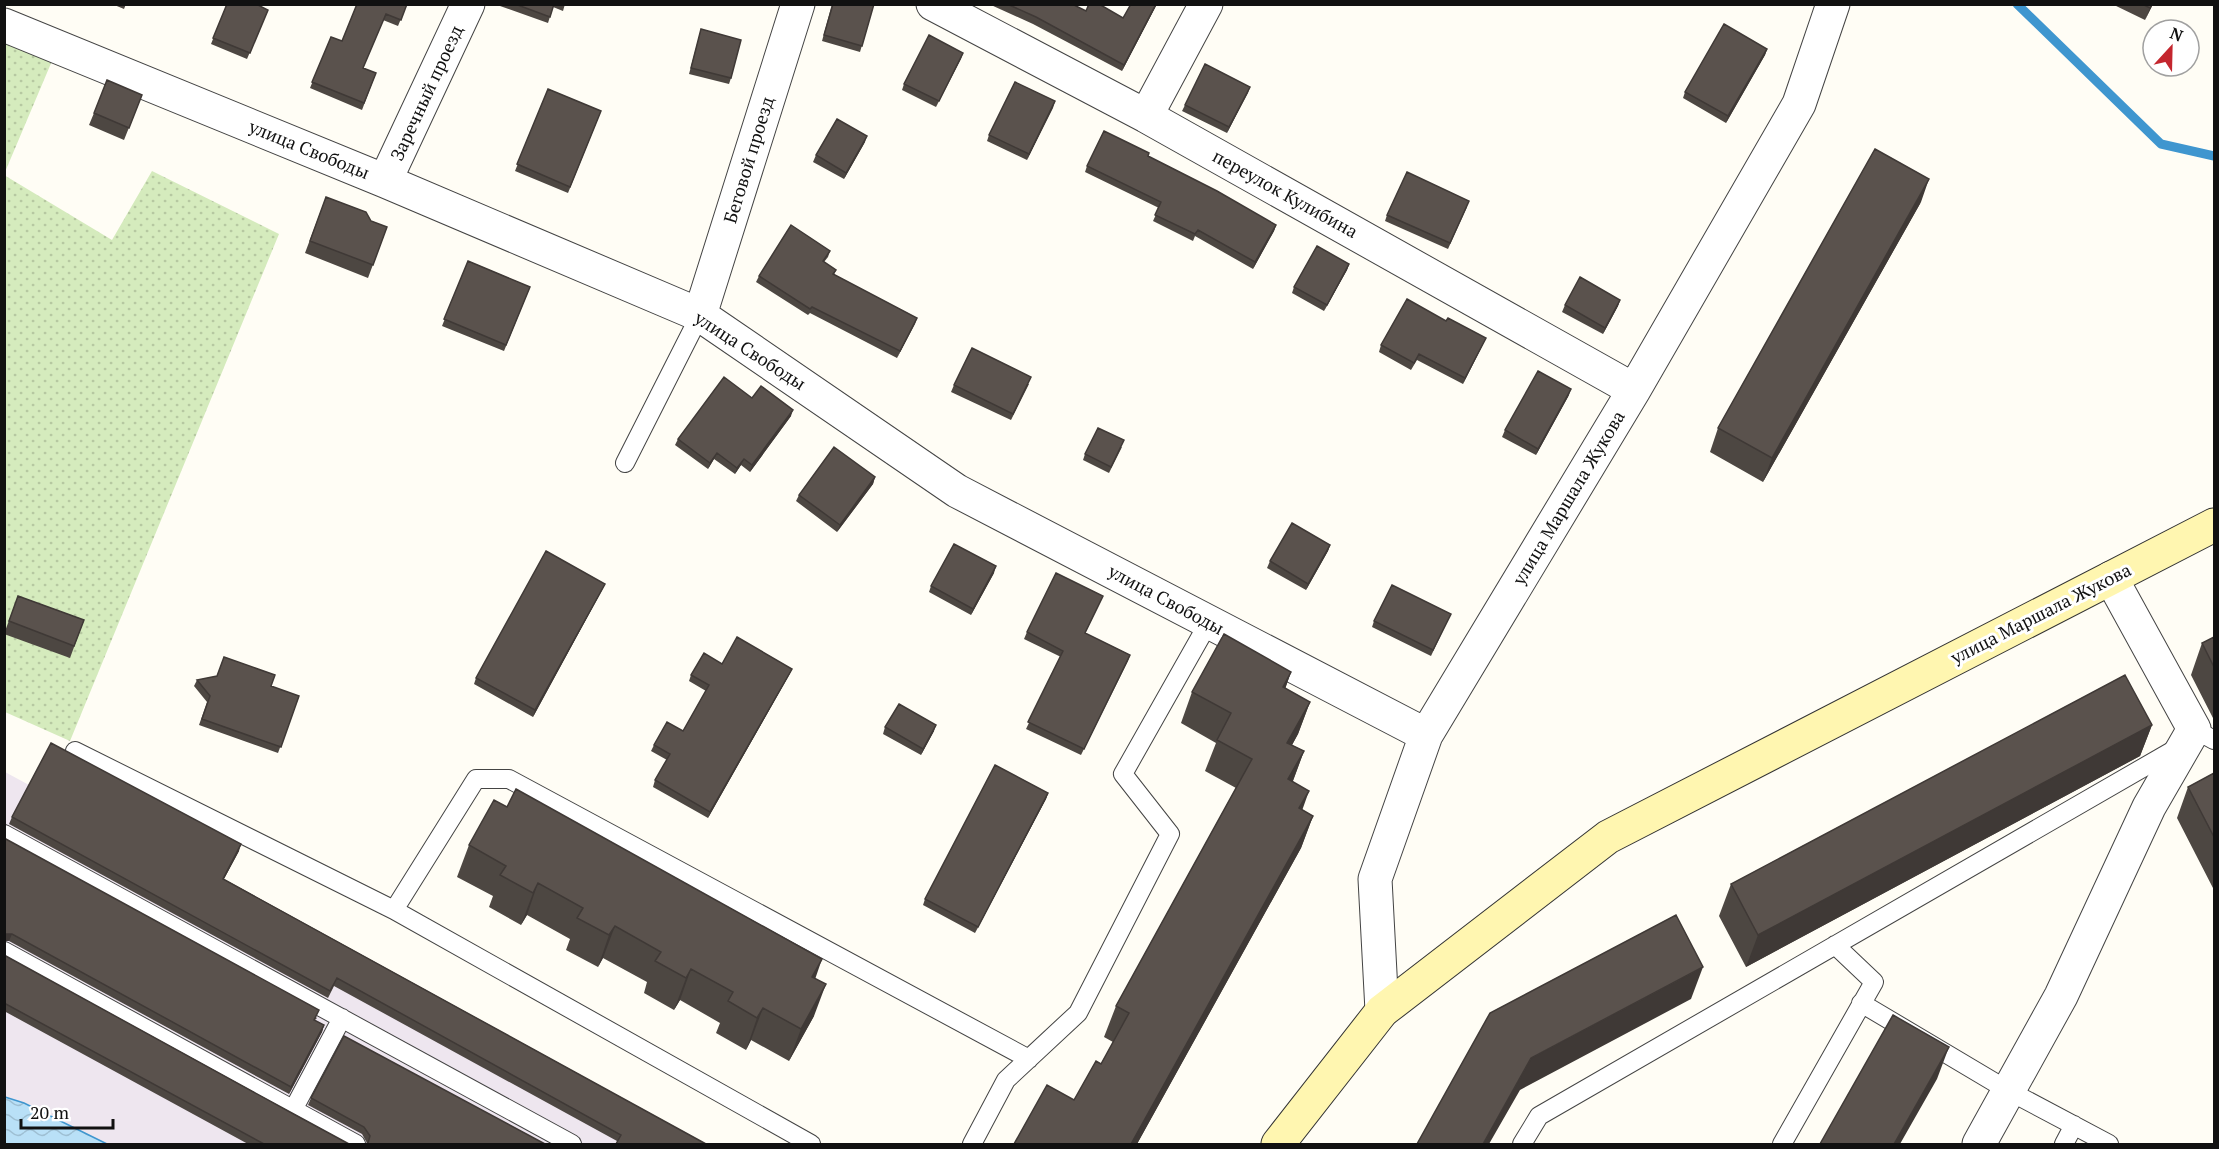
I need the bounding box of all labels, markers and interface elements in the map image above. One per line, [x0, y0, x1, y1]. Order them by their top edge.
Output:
north arrow [2141, 18, 2201, 78]
street label: Заречный проезд [384, 21, 468, 164]
text: N [2167, 22, 2186, 47]
street label: Беговой проезд [717, 93, 779, 226]
street label: улица Свободы [245, 114, 373, 184]
street label: переулок Кулибина [1209, 143, 1362, 243]
street label: улица Свободы [689, 305, 811, 395]
street label: улица Маршала Жукова [1506, 406, 1630, 590]
street label: улица Маршала Жукова [1945, 557, 2135, 669]
street label: улица Свободы [1103, 558, 1229, 640]
scale bar [21, 1092, 112, 1130]
text: 20 m [30, 1100, 70, 1124]

